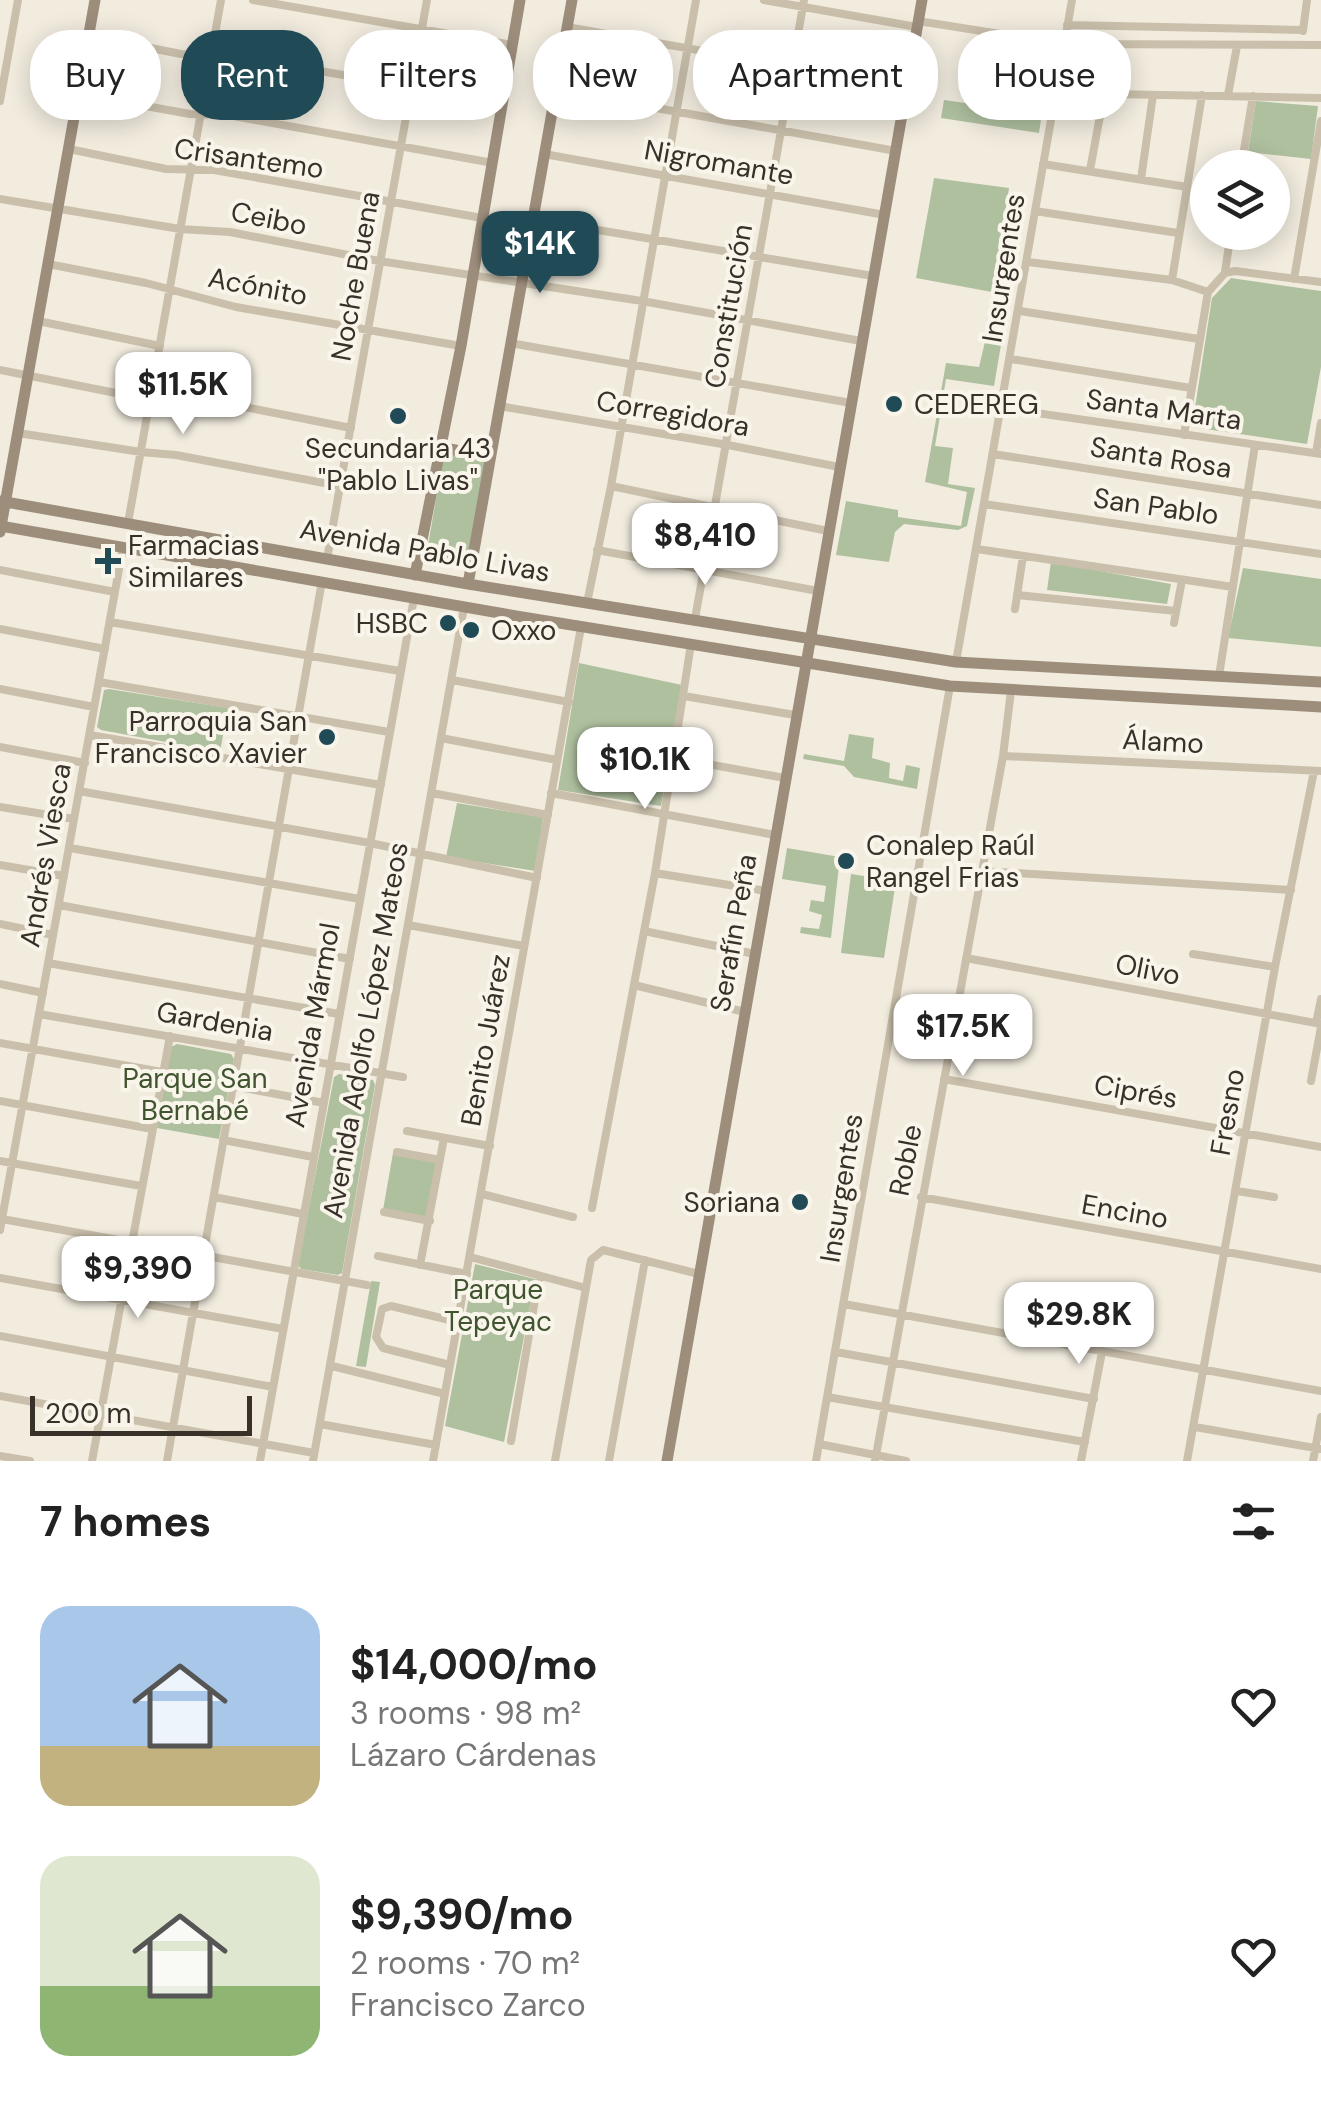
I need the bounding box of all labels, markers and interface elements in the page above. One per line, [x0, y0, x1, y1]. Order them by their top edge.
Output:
chip: Buy [30, 30, 161, 120]
chip: Rent [181, 30, 324, 120]
chip: Filters [344, 30, 513, 120]
chip: New [533, 30, 673, 120]
chip: Apartment [693, 30, 938, 120]
chip: House [958, 30, 1131, 120]
street label: Crisantemo [172, 130, 326, 187]
street label: Nigromante [641, 131, 796, 194]
map controls [1190, 150, 1290, 250]
button: layers [1190, 150, 1290, 250]
street label: Noche Buena [322, 188, 389, 364]
street label: Insurgentes [973, 191, 1034, 345]
street label: Ceibo [228, 193, 310, 244]
pin: $14K [481, 211, 599, 296]
street label: Constitución [696, 221, 761, 391]
text: $14K [504, 222, 576, 264]
street label: Acónito [205, 259, 311, 314]
pin: $11.5K [102, 352, 264, 437]
text: $11.5K [137, 363, 229, 405]
street label: Santa Marta [1084, 380, 1244, 439]
street label: Corregidora [593, 382, 752, 445]
place label: CEDEREG [914, 386, 1039, 423]
marker: CEDEREG [883, 393, 905, 415]
marker: Secundaria 43 "Pablo Livas" [387, 405, 409, 427]
street label: Santa Rosa [1087, 428, 1234, 487]
place label: Secundaria 43 "Pablo Livas" [305, 430, 491, 499]
street label: San Pablo [1091, 479, 1221, 534]
pin: $8,410 [624, 503, 786, 588]
street label: Avenida Pablo Livas [297, 510, 553, 591]
text: $8,410 [654, 514, 756, 556]
place label: Farmacias Similares [128, 527, 260, 596]
marker: Farmacias Similares [97, 550, 119, 572]
place label: HSBC [356, 605, 428, 642]
marker: HSBC [437, 612, 459, 634]
place label: Oxxo [491, 612, 556, 649]
marker: Oxxo [460, 619, 482, 641]
place label: Parroquia San Francisco Xavier [95, 703, 307, 772]
street label: Álamo [1121, 721, 1205, 762]
marker: Parroquia San Francisco Xavier [316, 726, 338, 748]
pin: $10.1K [564, 727, 726, 812]
text: $10.1K [599, 738, 691, 780]
street label: Andrés Viesca [11, 760, 80, 950]
place label: Conalep Raúl Rangel Frias [866, 827, 1035, 896]
street label: Avenida Adolfo López Mateos [314, 839, 417, 1221]
marker: Conalep Raúl Rangel Frias [835, 850, 857, 872]
street label: Serafín Peña [701, 851, 766, 1015]
street label: Avenida Mármol [276, 920, 349, 1130]
street label: Olivo [1112, 945, 1183, 994]
street label: Benito Juárez [452, 951, 519, 1129]
street label: Gardenia [154, 993, 276, 1050]
pin: $17.5K [882, 994, 1044, 1079]
text: $17.5K [915, 1005, 1011, 1047]
park label: Parque San Bernabé [122, 1060, 268, 1129]
street label: Ciprés [1091, 1066, 1181, 1117]
street label: Fresno [1202, 1066, 1253, 1158]
street label: Insurgentes [811, 1111, 872, 1265]
street label: Roble [880, 1121, 931, 1199]
place label: Soriana [684, 1184, 780, 1221]
street label: Encino [1079, 1186, 1171, 1237]
marker: Soriana [789, 1191, 811, 1213]
pin: $9,390 [57, 1236, 219, 1321]
text: $9,390 [84, 1247, 192, 1289]
park label: Parque Tepeyac [444, 1271, 552, 1340]
pin: $29.8K [998, 1282, 1160, 1367]
text: $29.8K [1026, 1293, 1132, 1335]
scale bar [30, 1391, 252, 1436]
text: 200 m [45, 1395, 132, 1432]
text: 7 homes [40, 1494, 211, 1549]
icon: filters [1226, 1494, 1281, 1549]
text: $14,000/mo [350, 1637, 598, 1692]
icon: home [120, 1646, 240, 1766]
icon: heart [1226, 1679, 1281, 1734]
text: 3 rooms · 98 m² [350, 1692, 581, 1734]
text: Lázaro Cárdenas [350, 1734, 597, 1776]
text: $9,390/mo [350, 1887, 574, 1942]
icon: home [120, 1896, 240, 2016]
icon: heart [1226, 1929, 1281, 1984]
text: 2 rooms · 70 m² [350, 1942, 580, 1984]
text: Francisco Zarco [350, 1984, 586, 2026]

